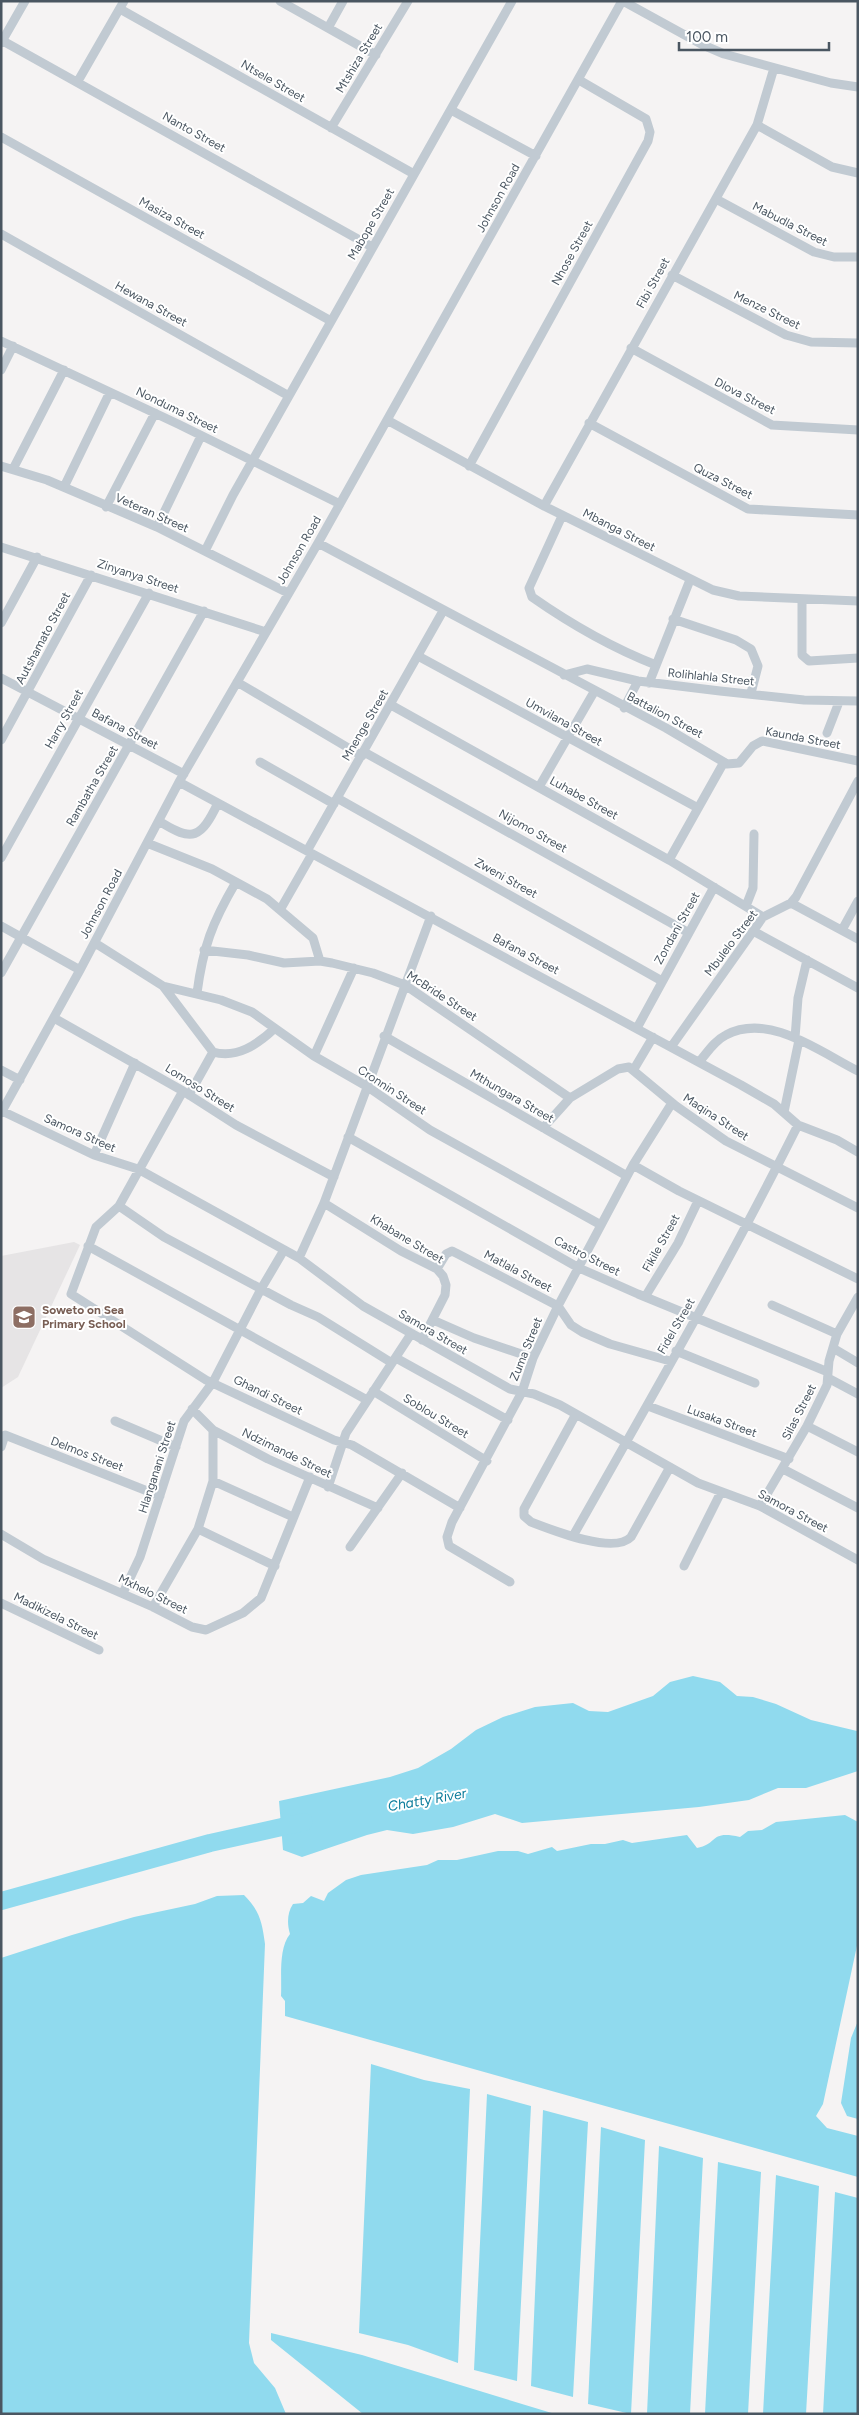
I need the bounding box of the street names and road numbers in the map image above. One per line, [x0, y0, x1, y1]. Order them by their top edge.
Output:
street label: Mtshiza Street [333, 20, 385, 95]
street label: Ntsele Street [238, 57, 308, 105]
street label: Nanto Street [160, 109, 228, 155]
street label: Johnson Road [473, 161, 523, 235]
street label: Mabope Street [345, 185, 397, 262]
street label: Masiza Street [137, 194, 208, 242]
street label: Mabudla Street [750, 199, 830, 249]
street label: Nhose Street [549, 218, 596, 288]
street label: Fibi Street [633, 255, 673, 311]
street label: Hewana Street [113, 278, 190, 330]
street label: Menze Street [731, 288, 803, 332]
street label: Dlova Street [712, 375, 778, 418]
street label: Nonduma Street [134, 384, 221, 436]
street label: Quza Street [691, 460, 755, 502]
street label: Veteran Street [113, 491, 191, 536]
street label: Mbanga Street [580, 506, 658, 555]
street label: Johnson Road [274, 513, 324, 587]
street label: Zinyanya Street [95, 556, 181, 596]
street label: Autshamato Street [13, 589, 73, 686]
street label: Rolihlahla Street [667, 665, 756, 689]
street label: Harry Street [42, 686, 86, 751]
street label: Mnenge Street [339, 686, 391, 763]
street label: Battalion Street [625, 689, 706, 741]
street label: Umvilana Street [523, 695, 605, 749]
street label: Bafana Street [89, 706, 161, 753]
street label: Kaunda Street [764, 724, 842, 752]
street label: Rambatha Street [63, 743, 121, 829]
street label: Luhabe Street [547, 773, 621, 823]
street label: Nijomo Street [496, 806, 570, 856]
street label: Zweni Street [472, 855, 540, 901]
street label: Johnson Road [77, 867, 125, 941]
street label: Zondani Street [651, 889, 703, 967]
street label: Mbulelo Street [702, 907, 761, 979]
street label: Bafana Street [490, 931, 562, 978]
street label: McBride Street [404, 968, 480, 1024]
street label: Lomoso Street [163, 1061, 238, 1115]
street label: Cronnin Street [355, 1063, 429, 1118]
street label: Mthungara Street [467, 1066, 557, 1126]
street label: Maqina Street [681, 1091, 752, 1144]
street label: Samora Street [42, 1111, 119, 1155]
street label: Fikile Street [639, 1211, 683, 1274]
street label: Khabane Street [368, 1212, 447, 1267]
street label: Castro Street [552, 1233, 623, 1279]
street label: Matlala Street [482, 1247, 555, 1295]
street label: Fidel Street [654, 1295, 698, 1356]
street label: Samora Street [396, 1307, 470, 1358]
street label: Zuma Street [507, 1315, 545, 1383]
street label: Ghandi Street [231, 1372, 305, 1418]
street label: Silas Street [779, 1381, 819, 1442]
street label: Soblou Street [401, 1391, 472, 1441]
street label: Lusaka Street [685, 1402, 759, 1440]
street label: Hlanganani Street [135, 1419, 179, 1515]
street label: Ndzimande Street [240, 1425, 335, 1481]
street label: Delmos Street [49, 1434, 126, 1474]
street label: Samora Street [756, 1487, 831, 1536]
street label: Mxhelo Street [116, 1571, 190, 1617]
street label: Madikizela Street [11, 1589, 101, 1643]

